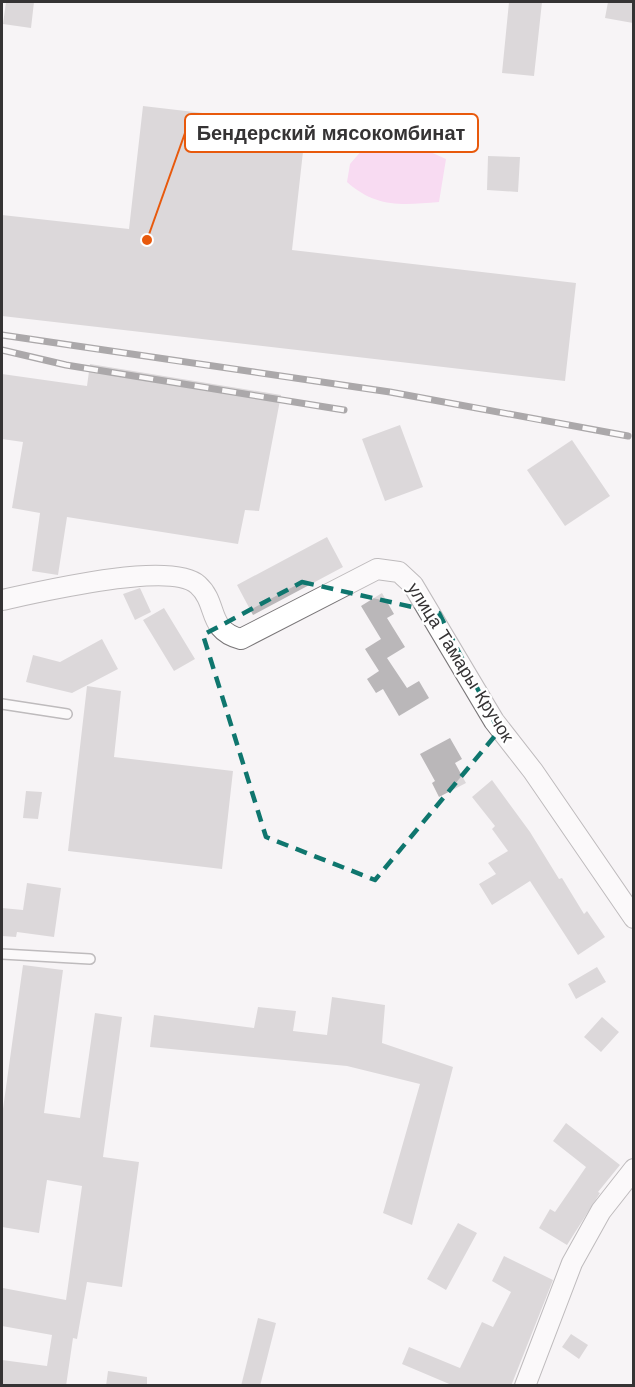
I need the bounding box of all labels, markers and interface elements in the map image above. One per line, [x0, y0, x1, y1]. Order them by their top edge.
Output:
callout: Бендерский мясокомбинат [185, 114, 478, 152]
text: Бендерский мясокомбинат [197, 121, 466, 145]
street label: улица Тамары Кручок [403, 578, 519, 746]

